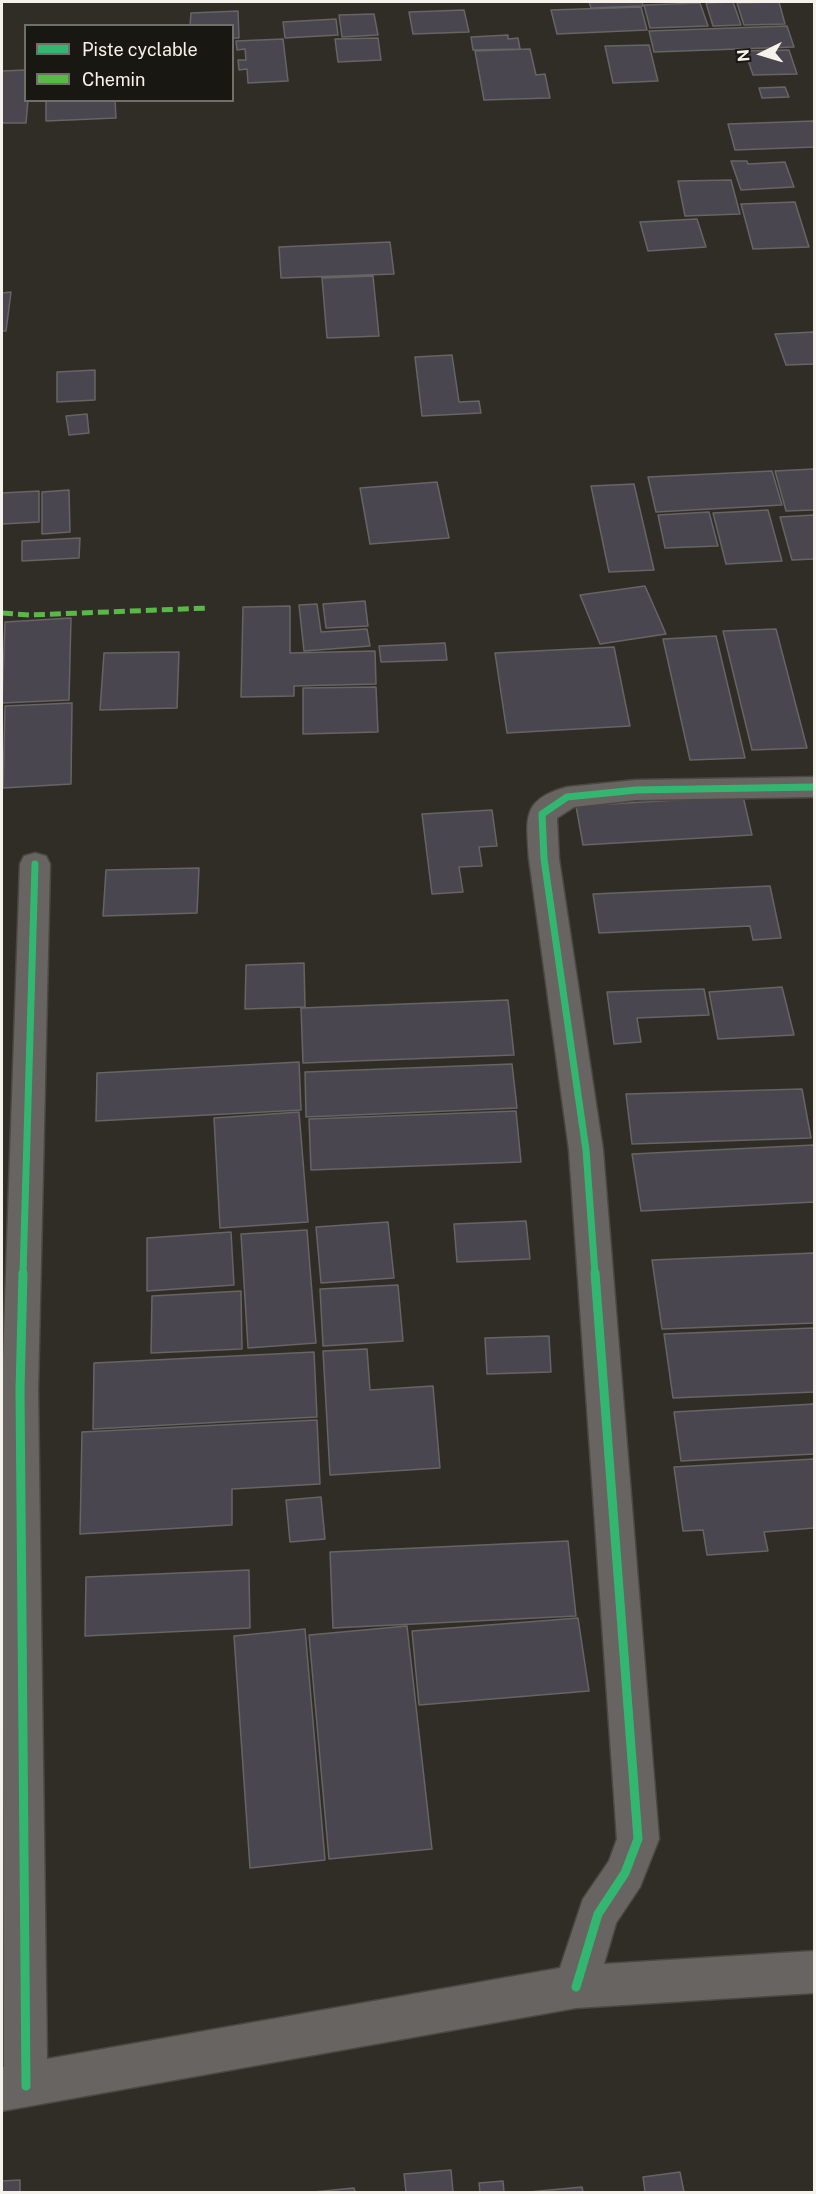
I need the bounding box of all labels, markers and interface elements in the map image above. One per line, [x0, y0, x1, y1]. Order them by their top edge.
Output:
legend [24, 24, 234, 102]
north arrow [732, 24, 792, 84]
text: Piste cyclable [82, 39, 198, 60]
text: N [734, 49, 754, 63]
text: Chemin [82, 69, 146, 90]

